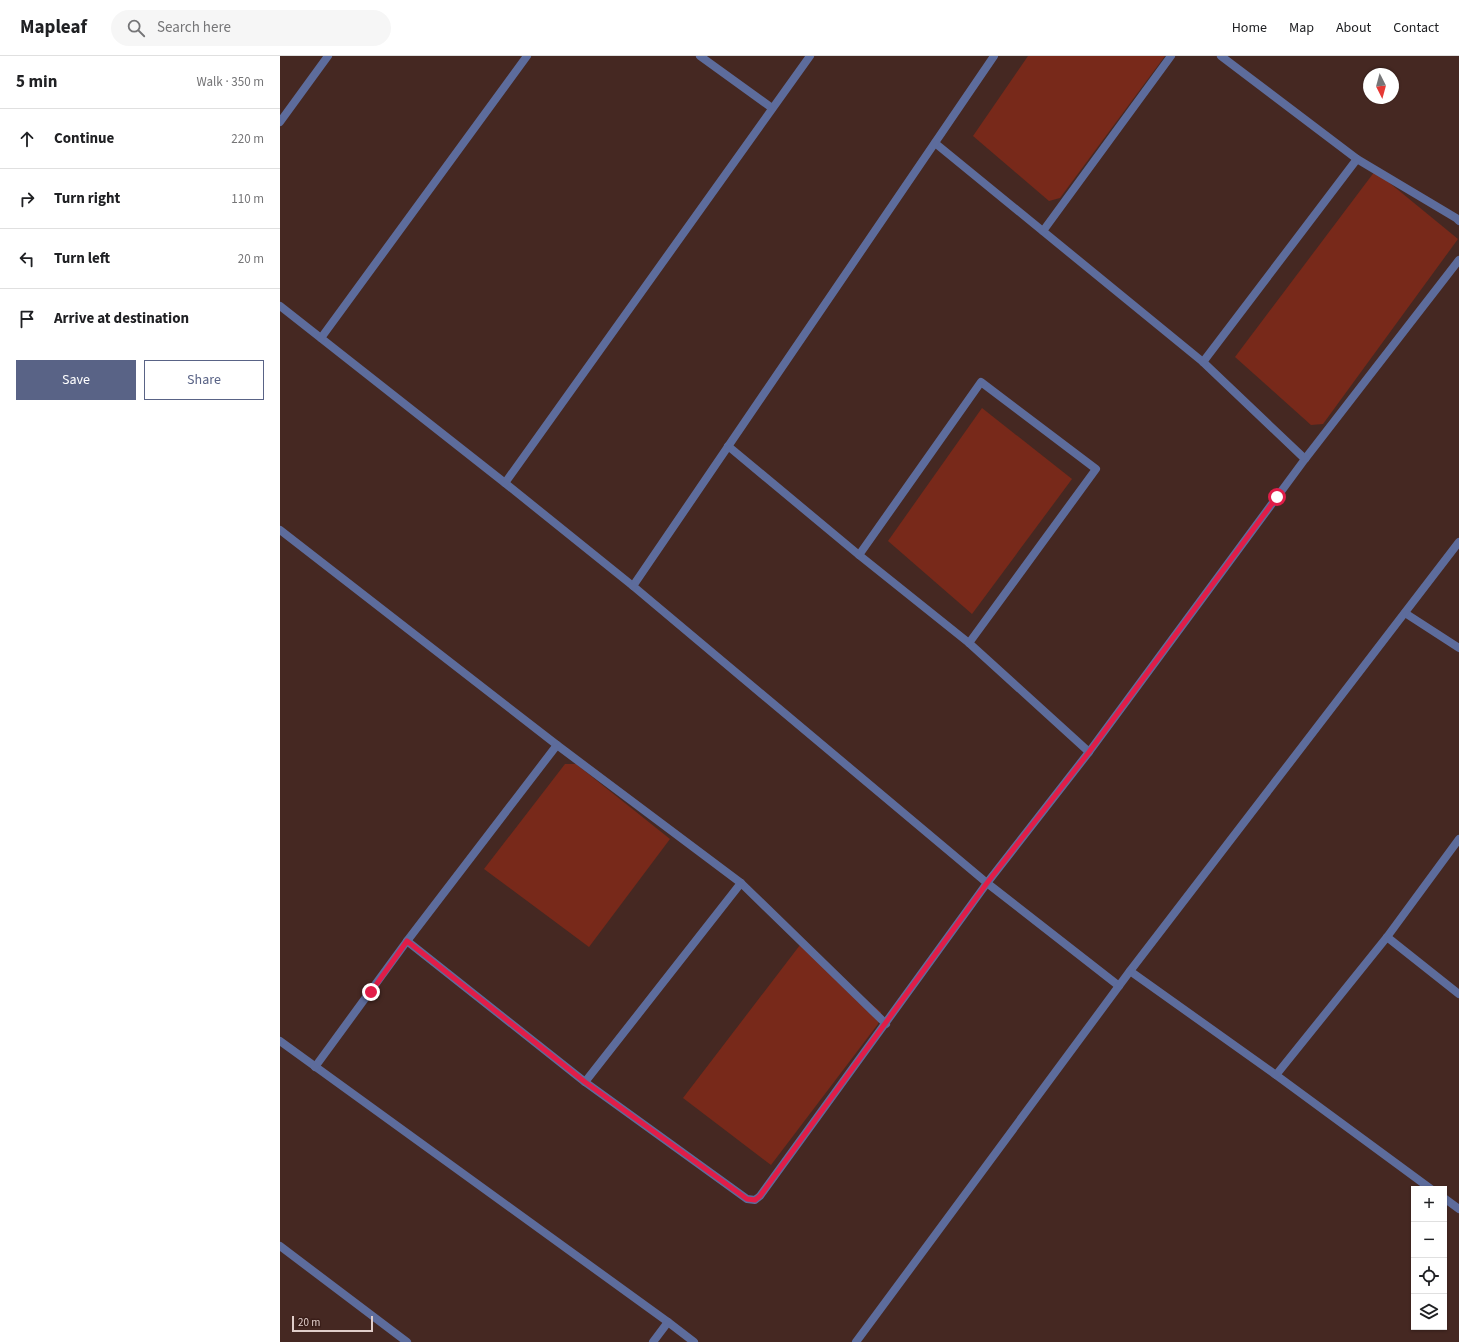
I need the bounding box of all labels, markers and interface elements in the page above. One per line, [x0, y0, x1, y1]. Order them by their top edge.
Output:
search box [111, 10, 391, 46]
text: Mapleaf [20, 14, 87, 41]
icon: search [125, 17, 147, 39]
text: Search here [157, 17, 231, 38]
text: Home [1232, 18, 1267, 38]
text: Map [1289, 18, 1314, 38]
text: About [1336, 18, 1371, 38]
text: Contact [1393, 18, 1439, 38]
north arrow [1363, 68, 1399, 104]
text: 5 min [16, 70, 57, 94]
text: Walk · 350 m [196, 73, 264, 91]
icon: ahead [16, 128, 38, 150]
text: Continue [54, 128, 114, 149]
text: 220 m [231, 130, 264, 148]
icon: right [16, 188, 38, 210]
text: Turn right [54, 188, 120, 209]
text: 110 m [231, 190, 264, 208]
icon: left [16, 248, 38, 270]
text: Turn left [54, 248, 110, 269]
text: 20 m [238, 250, 264, 268]
icon: arrive [16, 308, 38, 330]
text: Arrive at destination [54, 308, 189, 329]
button: Save [16, 360, 136, 400]
button: Share [144, 360, 264, 400]
route start [1268, 488, 1286, 506]
route end [362, 983, 380, 1001]
map controls [1411, 1186, 1447, 1330]
button: + [1411, 1186, 1447, 1222]
button: − [1411, 1222, 1447, 1258]
button: locate [1411, 1258, 1447, 1294]
button: layers [1411, 1294, 1447, 1330]
scale bar [292, 1314, 373, 1333]
text: 20 m [298, 1315, 320, 1330]

